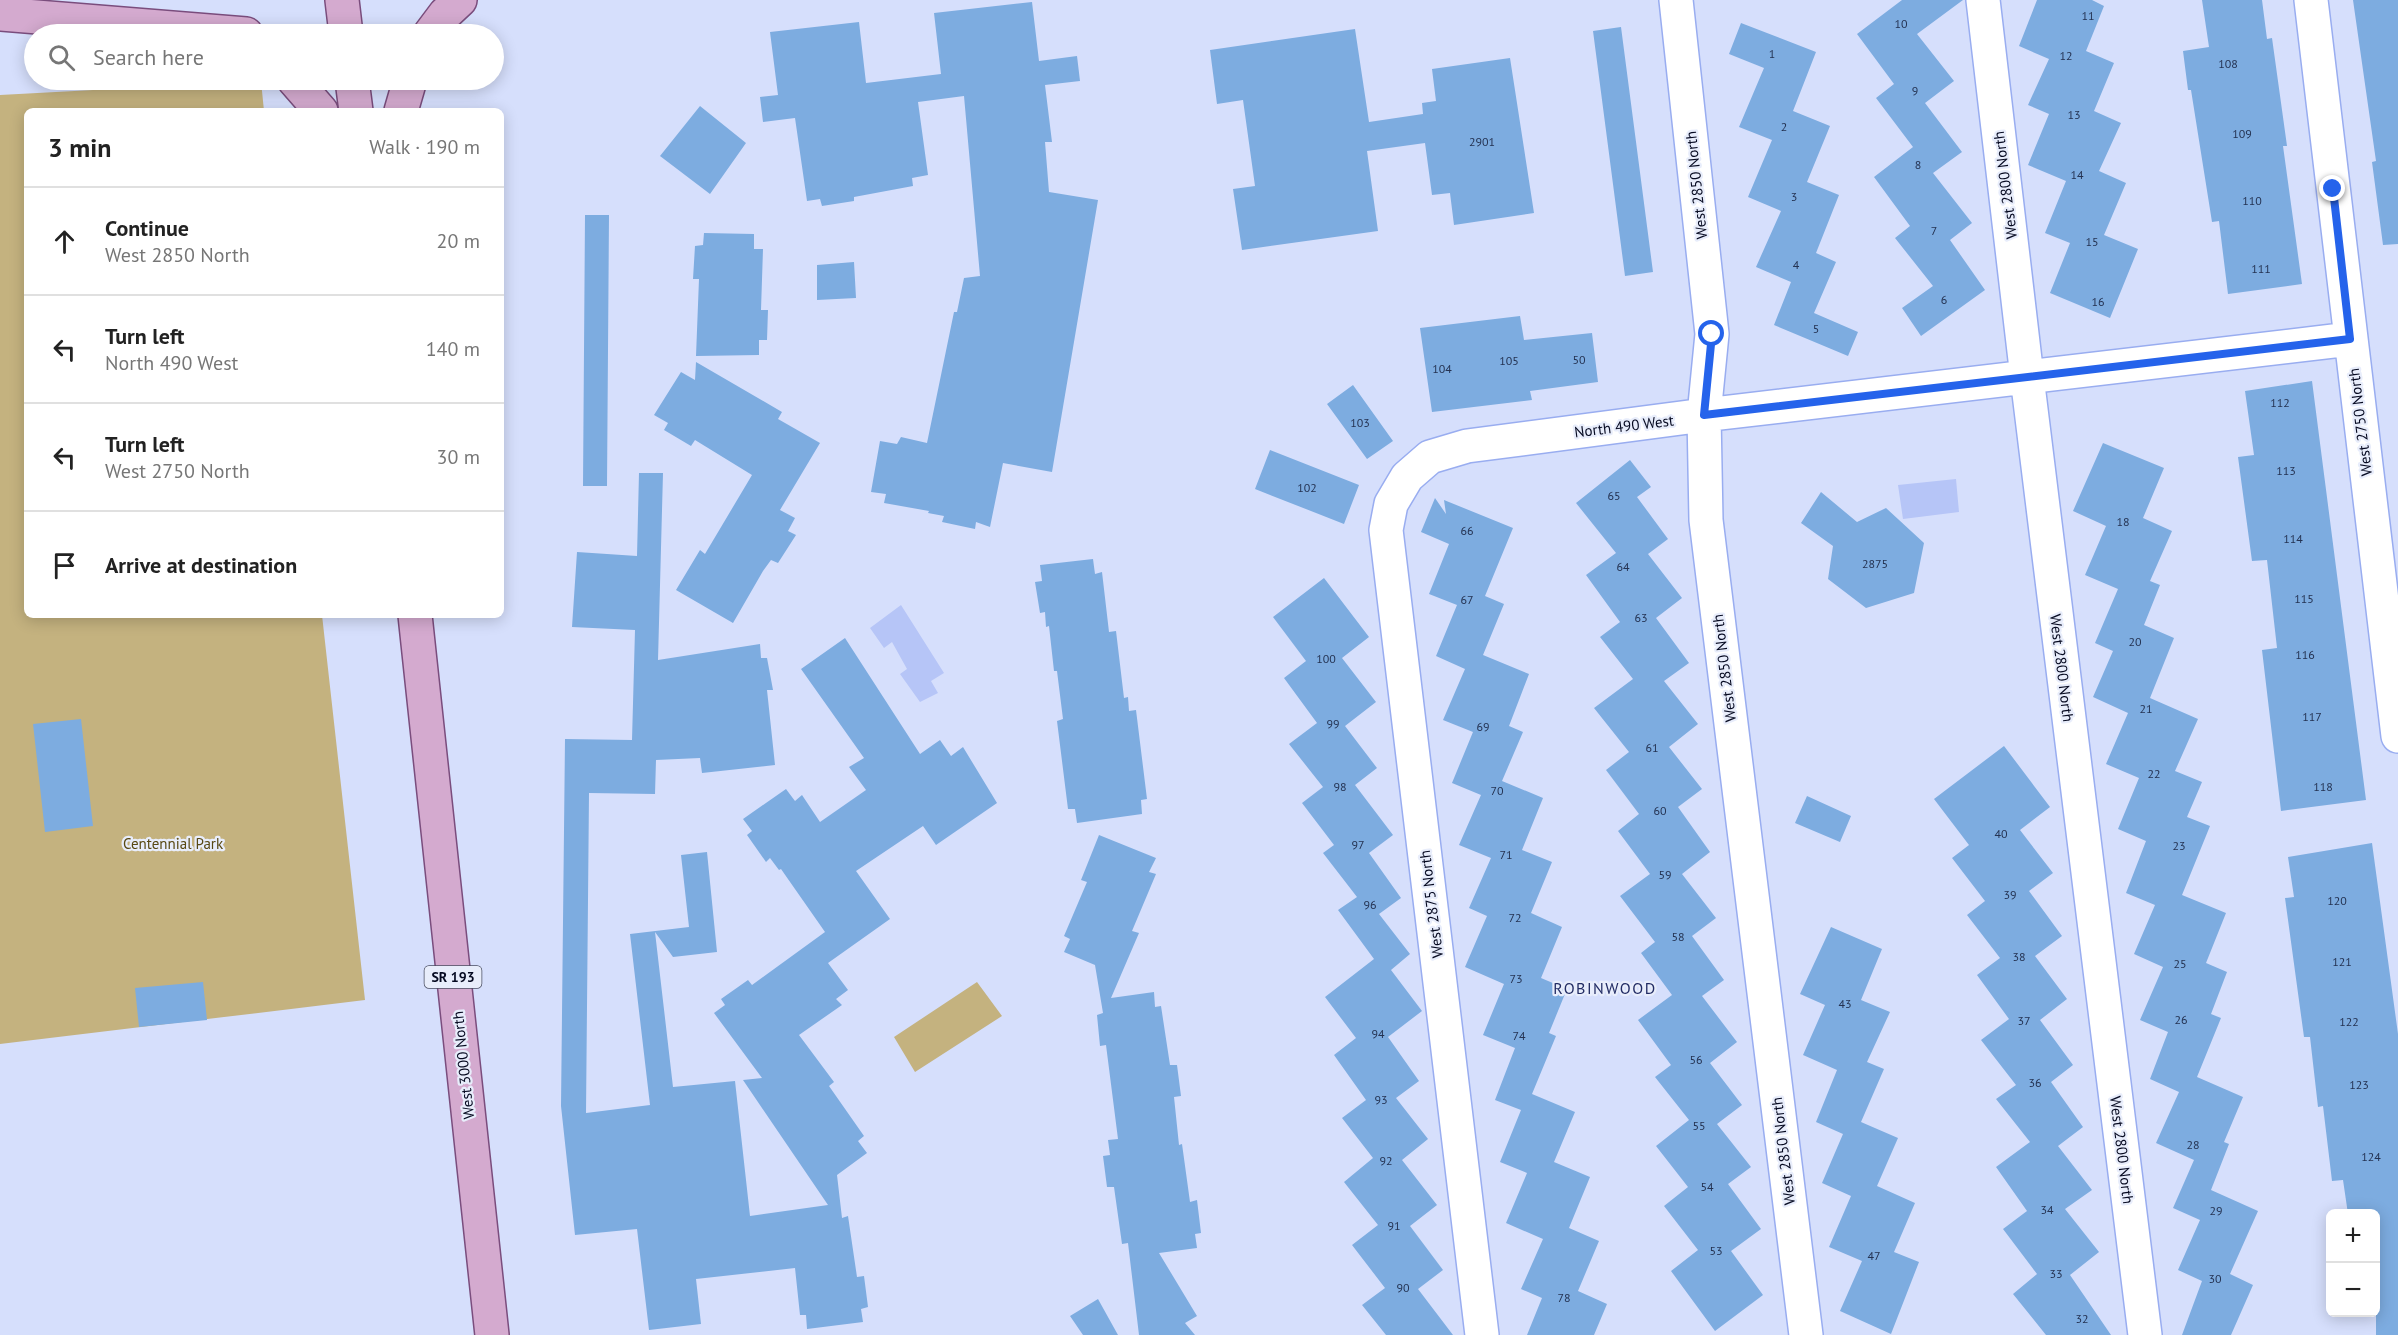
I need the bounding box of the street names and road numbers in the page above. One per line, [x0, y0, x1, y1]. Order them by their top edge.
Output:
street label: West 2850 North [1681, 130, 1711, 240]
street label: West 2800 North [1989, 130, 2021, 240]
street label: West 2750 North [2344, 367, 2376, 477]
street label: North 490 West [1573, 410, 1675, 442]
street label: West 2850 North [1708, 613, 1740, 723]
street label: West 2800 North [2046, 613, 2078, 723]
street label: West 2875 North [1415, 849, 1447, 959]
road number: SR 193 [424, 966, 482, 988]
street label: West 3000 North [448, 1010, 478, 1120]
street label: West 2800 North [2106, 1095, 2138, 1205]
street label: West 2850 North [1767, 1096, 1799, 1206]

